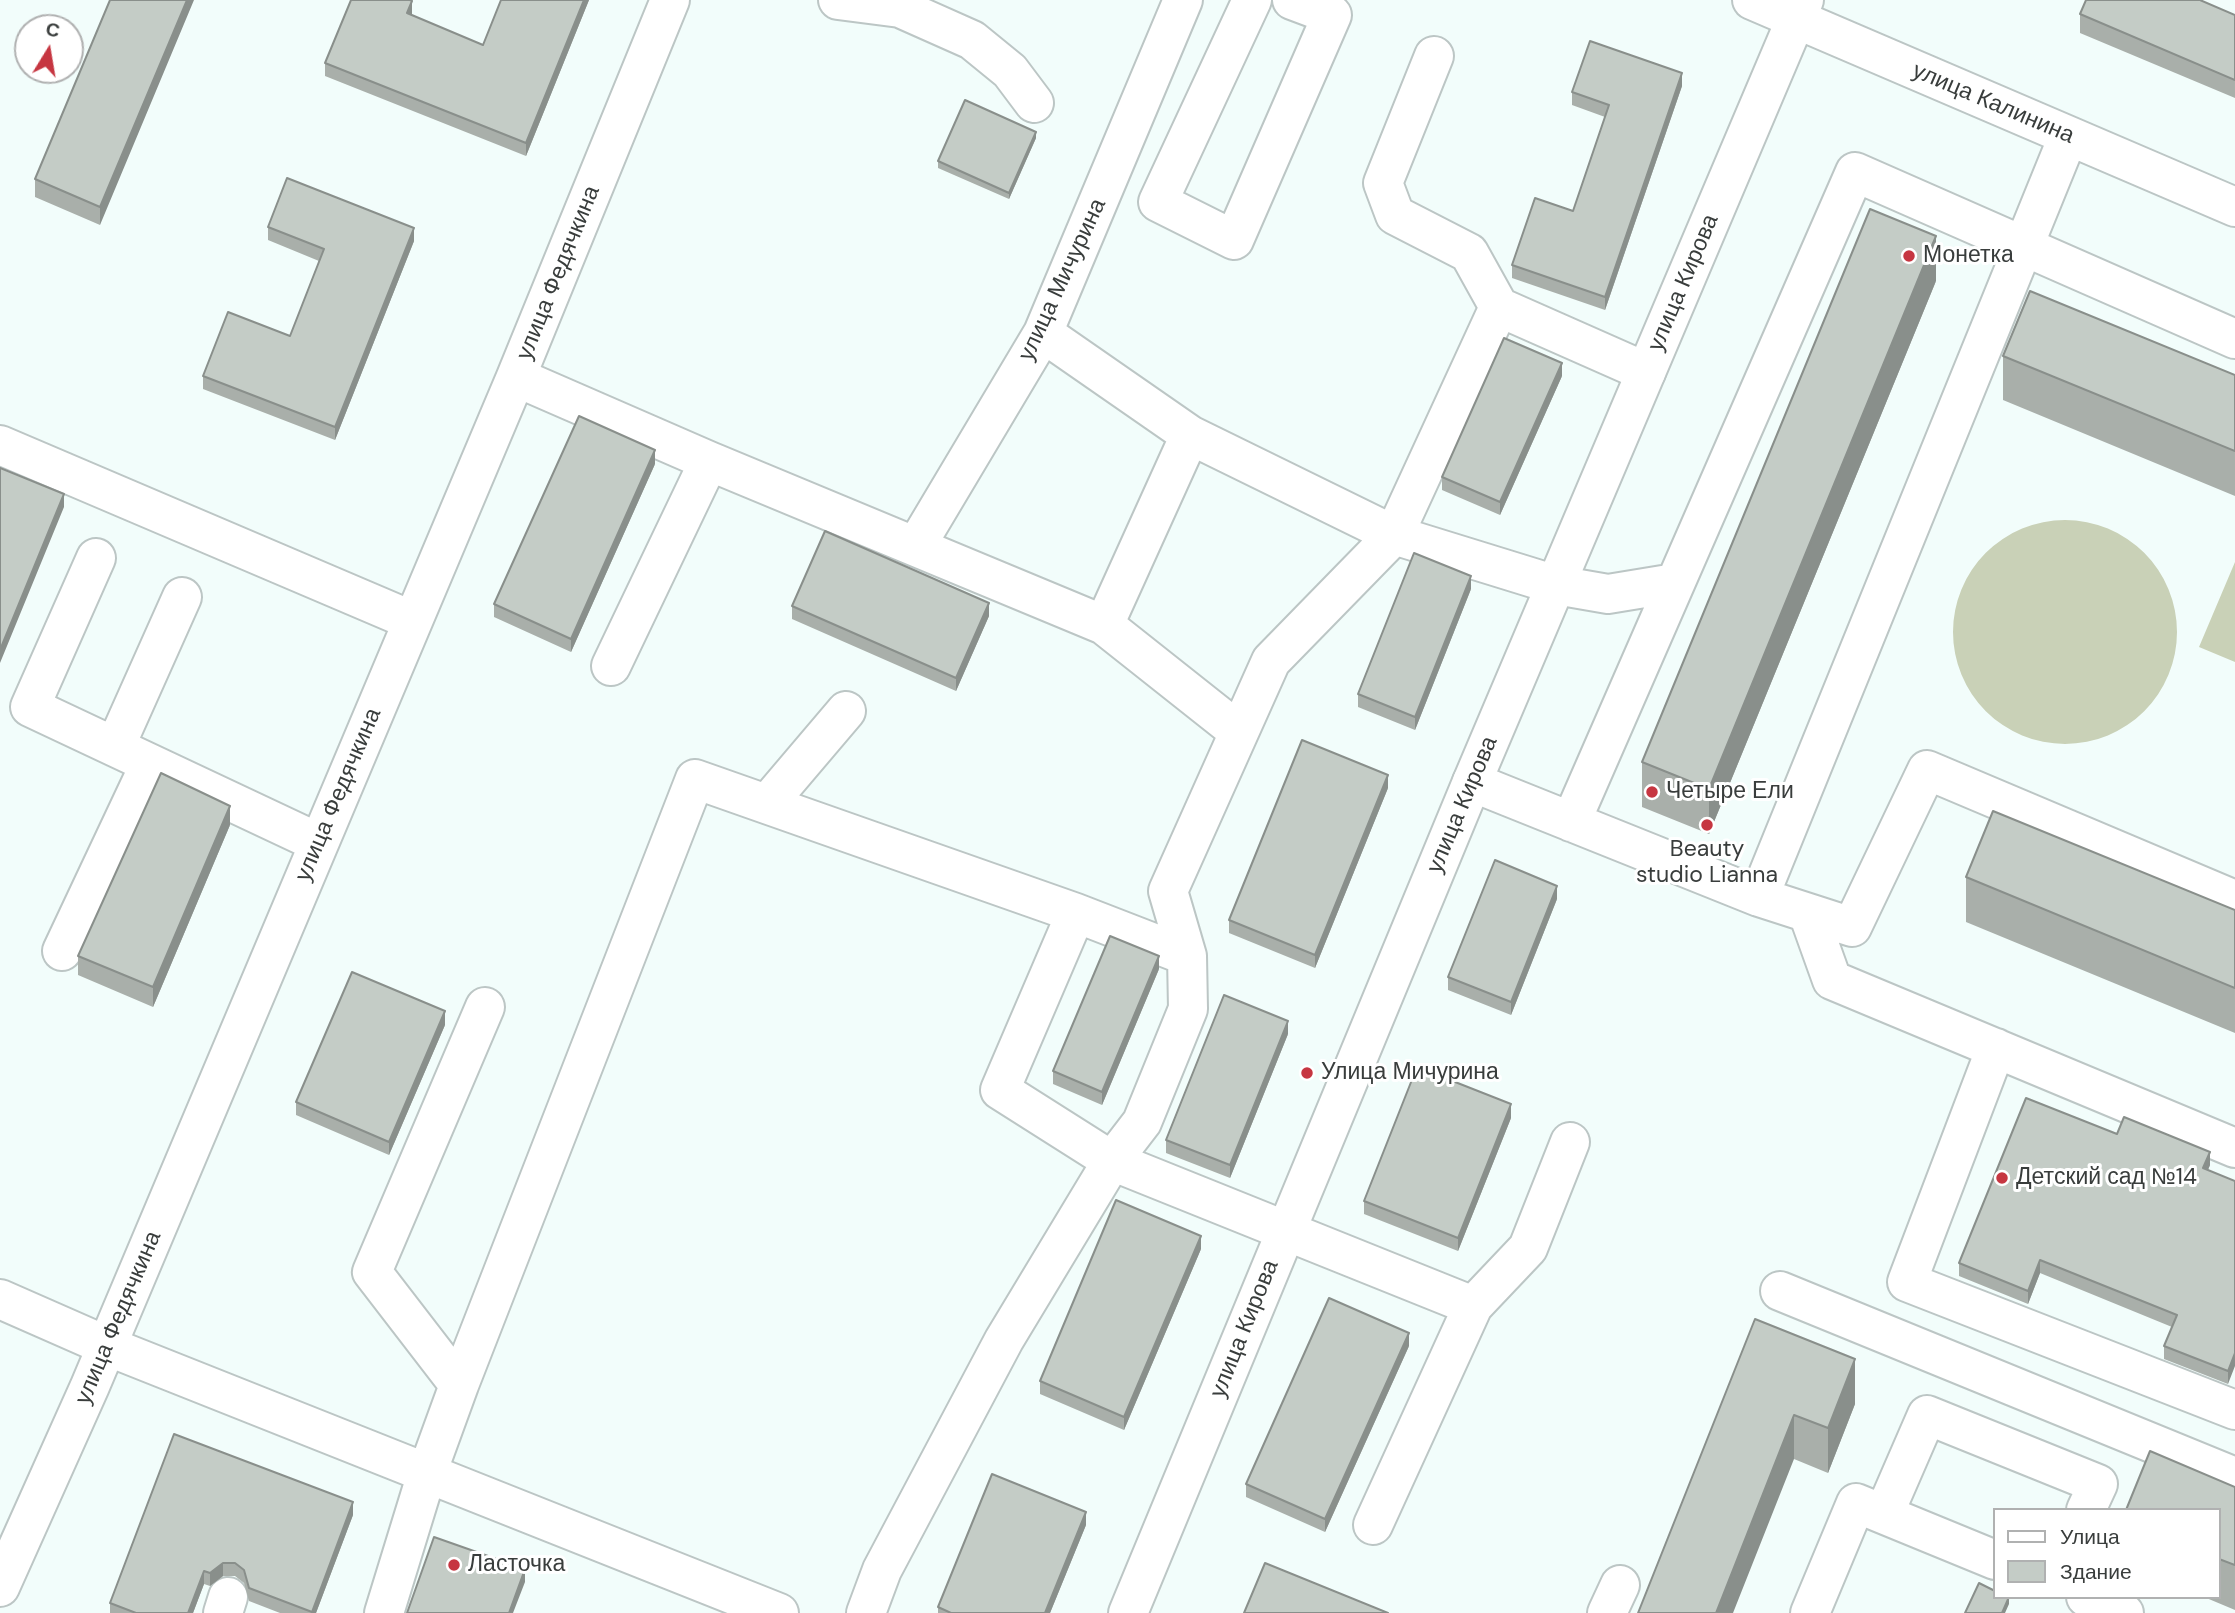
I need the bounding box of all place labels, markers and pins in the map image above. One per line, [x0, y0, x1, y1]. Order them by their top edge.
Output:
place label: Монетка [1923, 242, 2014, 270]
marker: Монетка [1901, 248, 1917, 264]
place label: Четыре Ели [1666, 778, 1794, 806]
marker: Четыре Ели [1644, 784, 1660, 800]
marker: Beauty studio Lianna [1699, 817, 1715, 833]
place label: Beauty studio Lianna [1636, 836, 1778, 890]
place label: Улица Мичурина [1321, 1059, 1499, 1087]
marker: Улица Мичурина [1299, 1065, 1315, 1081]
place label: Детский сад №14 [2016, 1164, 2197, 1192]
marker: Детский сад №14 [1994, 1170, 2010, 1186]
place label: Ласточка [468, 1551, 565, 1579]
marker: Ласточка [446, 1557, 462, 1573]

